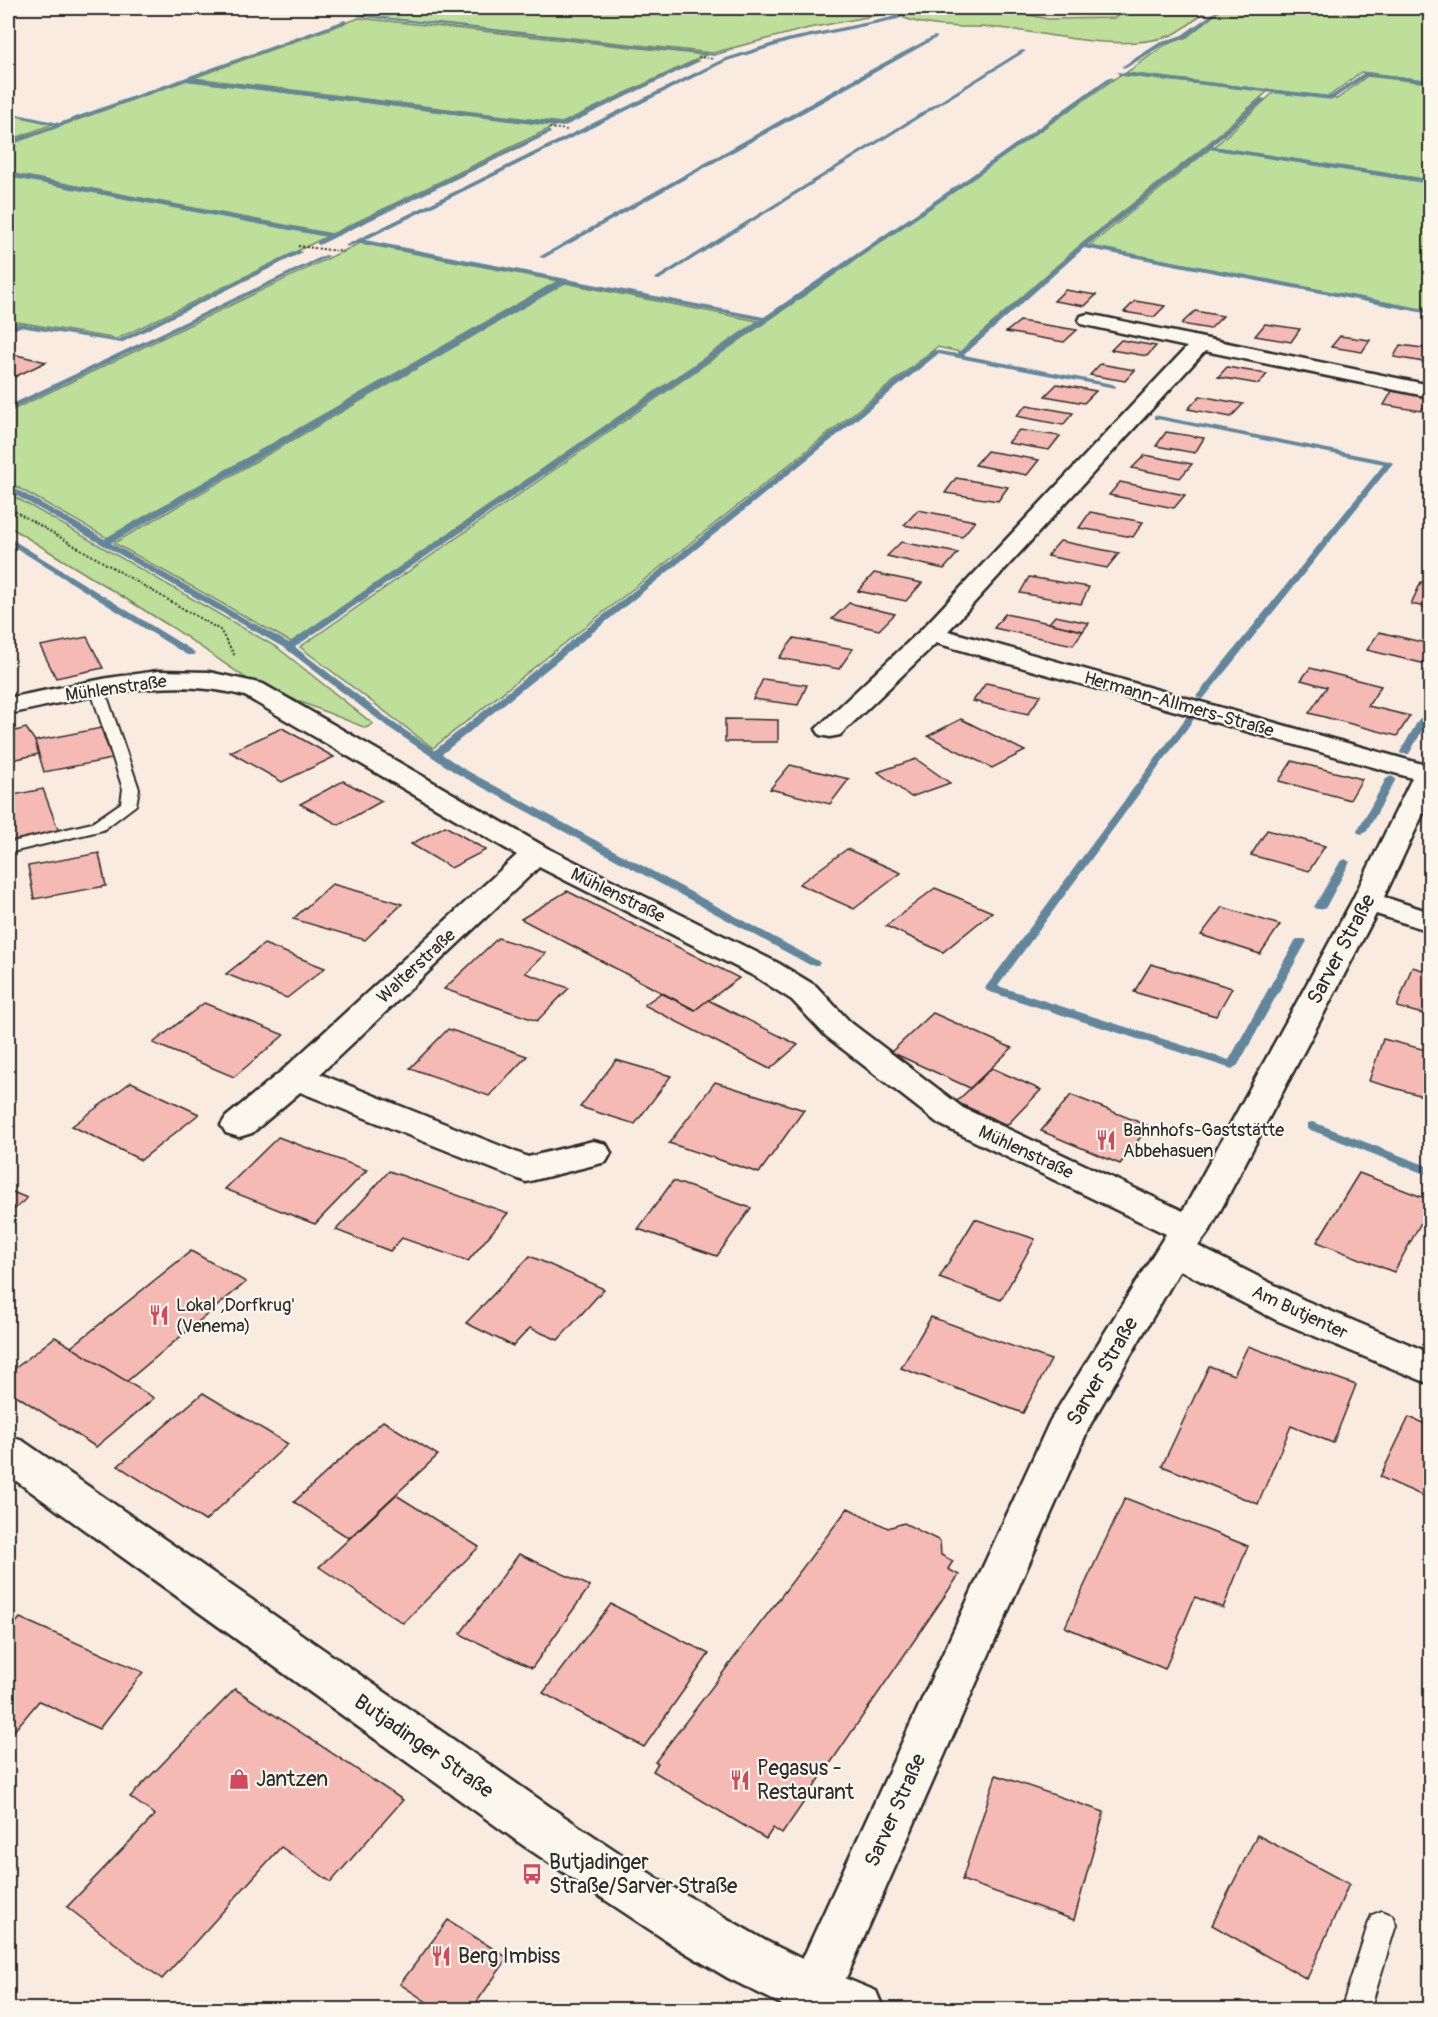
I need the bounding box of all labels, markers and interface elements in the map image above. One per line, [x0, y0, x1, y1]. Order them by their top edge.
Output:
street label: Hermann-Allmers-Straße [1081, 666, 1277, 743]
street label: Mühlenstraße [64, 670, 168, 707]
street label: Mühlenstraße [567, 863, 669, 928]
street label: Sarver Straße [1301, 889, 1382, 1009]
street label: Walterstraße [372, 924, 461, 1009]
place label: Bahnhofs-Gaststätte Abbehasuen [1123, 1119, 1284, 1163]
street label: Mühlenstraße [975, 1120, 1077, 1185]
restaurant icon: Bahnhofs-Gaststätte Abbehasuen [1094, 1128, 1118, 1152]
street label: Am Butjenter [1248, 1280, 1352, 1345]
place label: Lokal ,Dorfkrug' (Venema) [176, 1294, 295, 1338]
restaurant icon: Lokal ,Dorfkrug' (Venema) [147, 1303, 171, 1327]
street label: Sarver Straße [1060, 1311, 1145, 1430]
street label: Butjadinger Straße [349, 1688, 499, 1805]
street label: Sarver Straße [858, 1749, 933, 1871]
place label: Pegasus - Restaurant [757, 1755, 855, 1806]
place label: Jantzen [256, 1766, 328, 1793]
shop icon: Jantzen [227, 1767, 251, 1791]
restaurant icon: Pegasus - Restaurant [728, 1768, 752, 1792]
place label: Butjadinger Straße/Sarver Straße [549, 1849, 738, 1900]
bus stop icon: Butjadinger Straße/Sarver Straße [520, 1862, 544, 1886]
place label: Berg Imbiss [458, 1943, 561, 1970]
restaurant icon: Berg Imbiss [429, 1944, 453, 1968]

